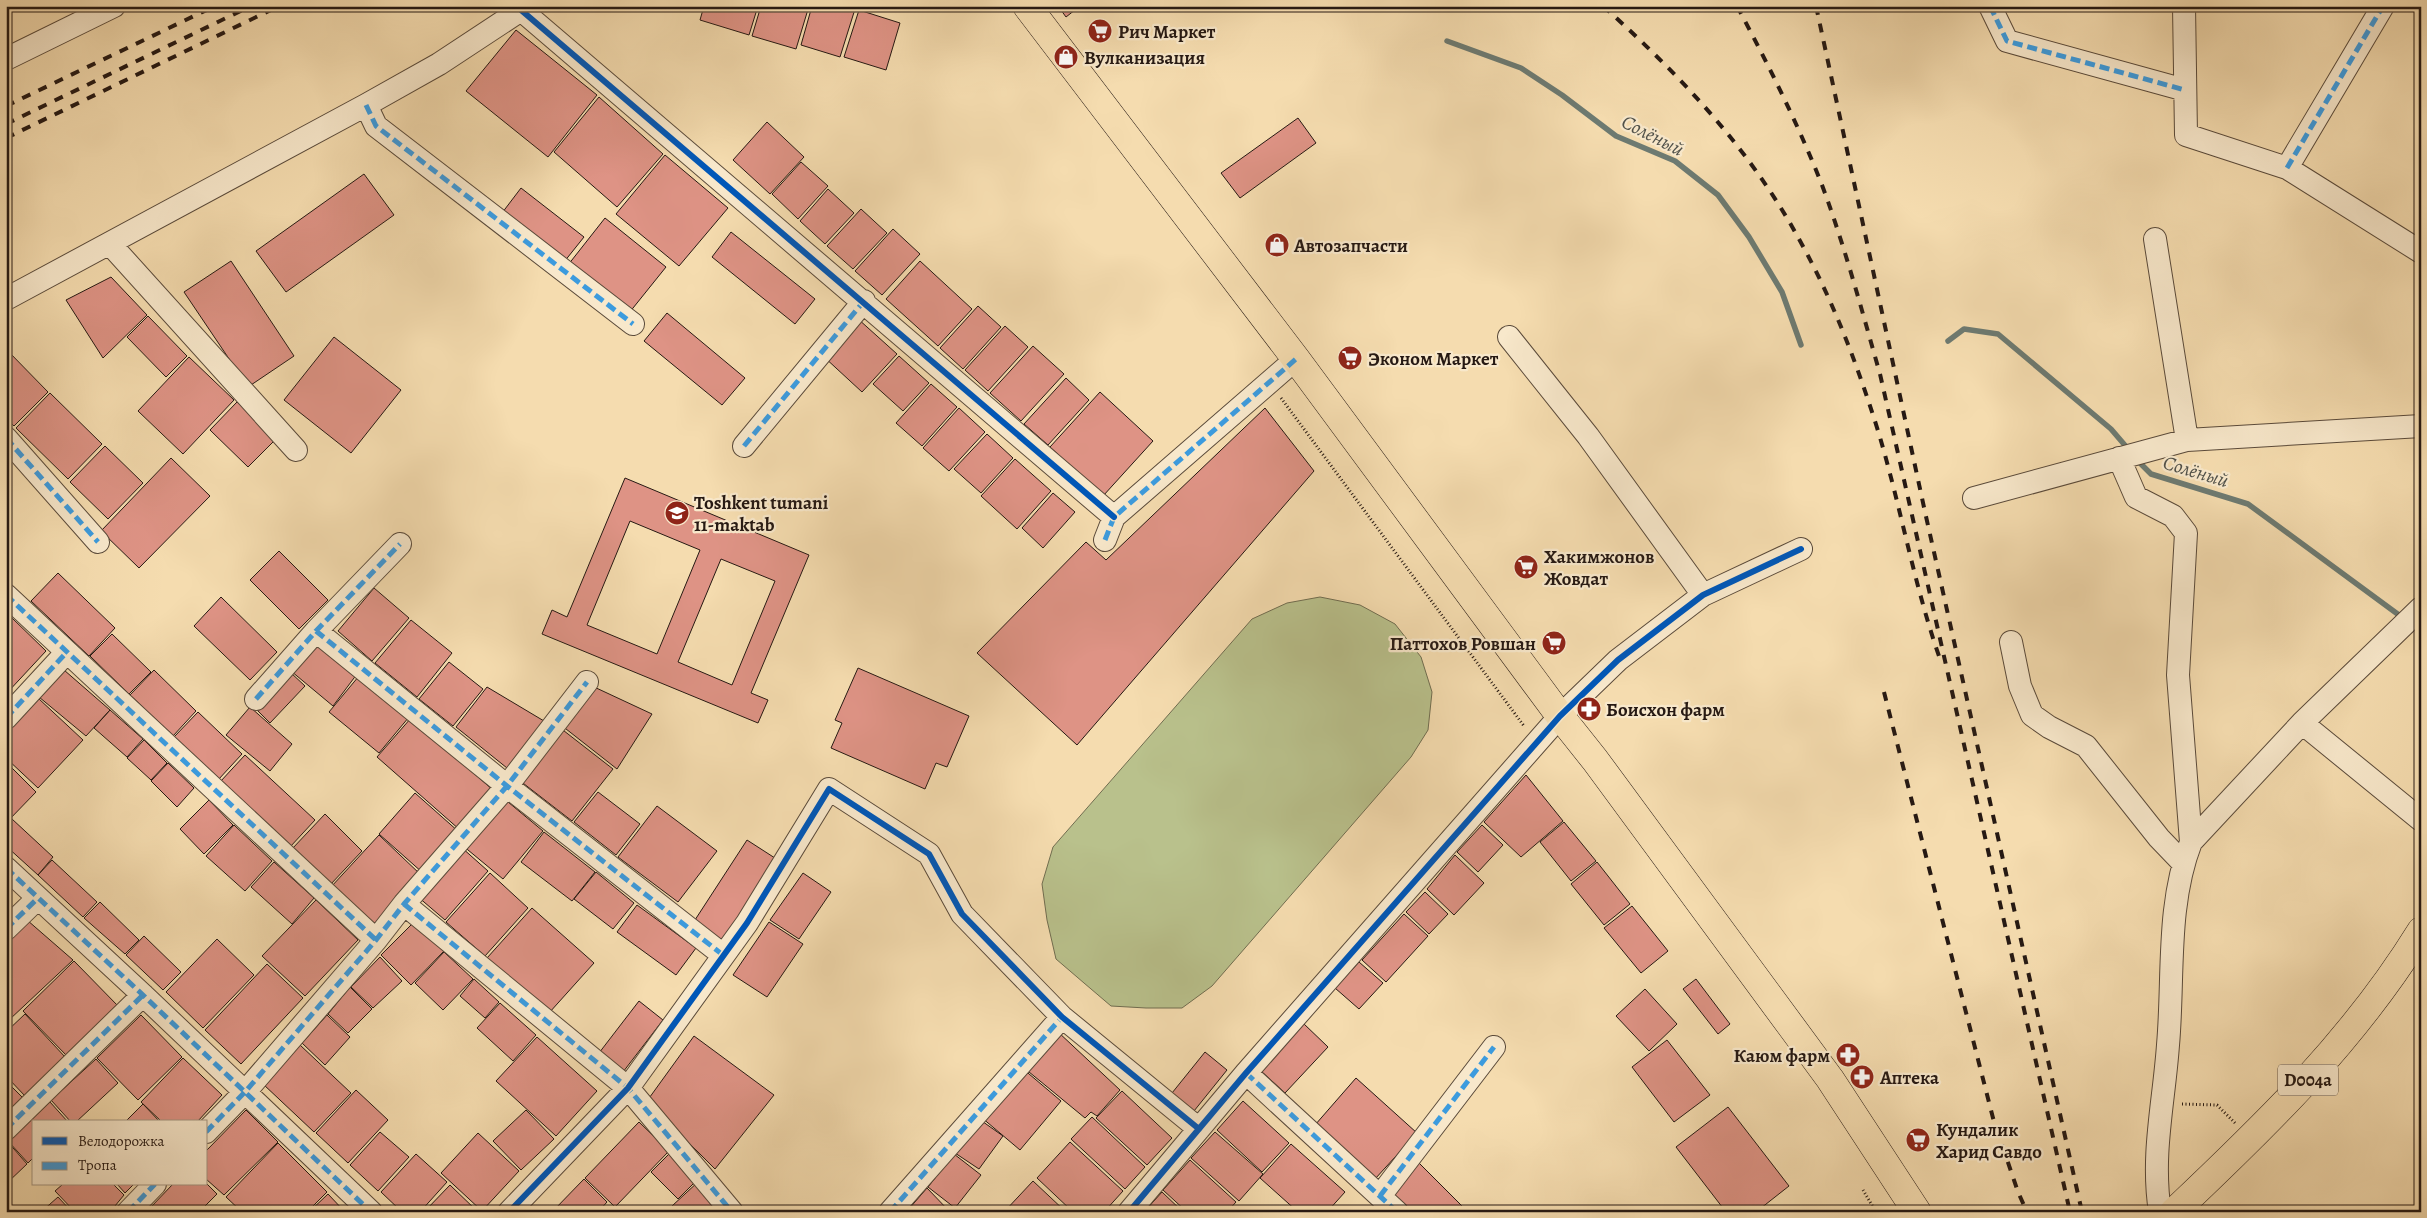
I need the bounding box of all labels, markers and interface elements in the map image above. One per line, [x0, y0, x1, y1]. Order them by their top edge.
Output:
supermarket icon: Рич Маркет [1087, 18, 1113, 44]
place label: Рич Маркет [1118, 19, 1216, 45]
shop icon: Вулканизация [1053, 44, 1079, 70]
place label: Вулканизация [1084, 45, 1205, 71]
water label: Солёный [1617, 108, 1689, 163]
shop icon: Автозапчасти [1264, 232, 1290, 258]
place label: Автозапчасти [1293, 233, 1408, 259]
supermarket icon: Эконом Маркет [1337, 345, 1363, 371]
place label: Эконом Маркет [1368, 346, 1499, 372]
water label: Солёный [2160, 449, 2232, 494]
place label: Toshkent tumani 11-maktab [694, 490, 829, 538]
school or university icon: Toshkent tumani 11-maktab [664, 500, 690, 526]
place label: Хакимжонов Жовдат [1544, 544, 1654, 592]
supermarket icon: Хакимжонов Жовдат [1513, 554, 1539, 580]
supermarket icon: Паттохов Ровшан [1541, 630, 1567, 656]
place label: Паттохов Ровшан [1390, 631, 1536, 657]
pharmacy icon: Боисхон фарм [1576, 696, 1602, 722]
place label: Боисхон фарм [1606, 697, 1725, 723]
pharmacy icon: Каюм фарм [1835, 1042, 1861, 1068]
place label: Каюм фарм [1734, 1043, 1830, 1069]
pharmacy icon: Аптека [1849, 1064, 1875, 1090]
road number: D004a [2278, 1064, 2338, 1096]
place label: Аптека [1879, 1065, 1940, 1091]
place label: Кундалик Харид Савдо [1936, 1117, 2042, 1165]
legend [32, 1120, 208, 1186]
supermarket icon: Кундалик Харид Савдо [1905, 1127, 1931, 1153]
text: Велодорожка [78, 1131, 165, 1151]
text: Тропа [78, 1155, 117, 1175]

